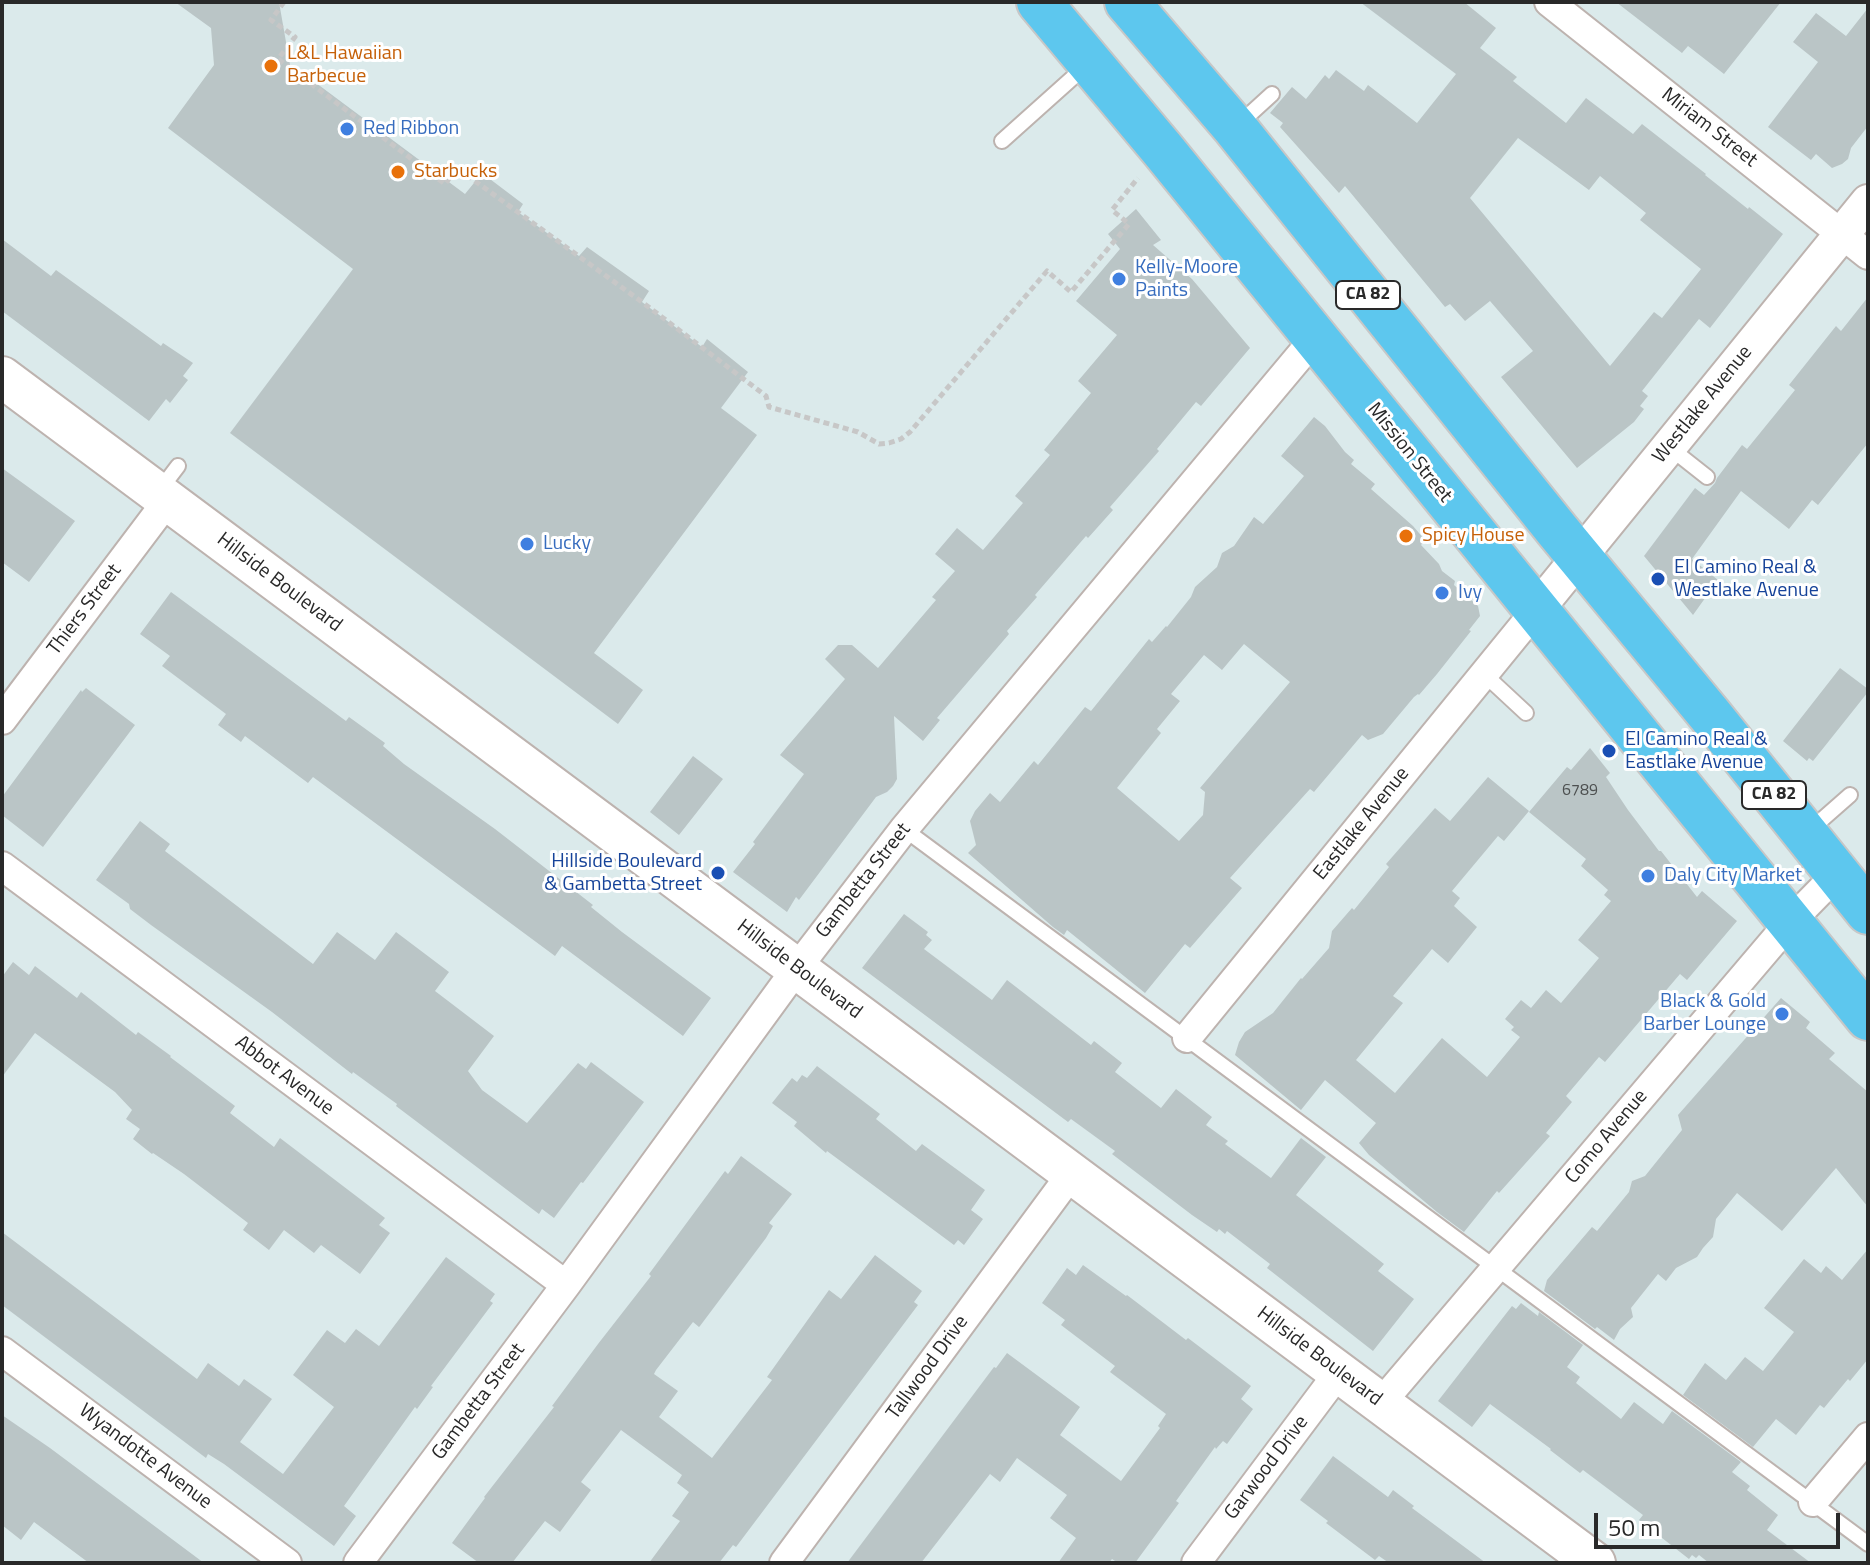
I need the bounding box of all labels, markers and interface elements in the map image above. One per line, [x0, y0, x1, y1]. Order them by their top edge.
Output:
place label: L&L Hawaiian Barbecue [287, 42, 403, 89]
marker: L&L Hawaiian Barbecue [262, 57, 280, 75]
street label: Miriam Street [1656, 83, 1762, 173]
place label: Red Ribbon [363, 117, 459, 141]
marker: Red Ribbon [338, 120, 356, 138]
place label: Starbucks [414, 160, 497, 184]
marker: Starbucks [389, 163, 407, 181]
place label: Kelly-Moore Paints [1135, 256, 1238, 303]
marker: Kelly-Moore Paints [1110, 270, 1128, 288]
road number: CA 82 [1336, 281, 1400, 309]
street label: Westlake Avenue [1648, 341, 1758, 469]
street label: Mission Street [1361, 398, 1457, 508]
place label: Spicy House [1422, 524, 1525, 548]
marker: Spicy House [1397, 527, 1415, 545]
street label: Hillside Boulevard [212, 528, 346, 638]
place label: Lucky [543, 532, 591, 556]
marker: Lucky [518, 535, 536, 553]
place label: El Camino Real & Westlake Avenue [1674, 556, 1819, 603]
street label: Thiers Street [43, 560, 127, 660]
marker: El Camino Real & Westlake Avenue [1649, 570, 1667, 588]
place label: Ivy [1458, 581, 1482, 605]
marker: Ivy [1433, 584, 1451, 602]
place label: El Camino Real & Eastlake Avenue [1625, 728, 1768, 775]
marker: El Camino Real & Eastlake Avenue [1600, 742, 1618, 760]
street label: Eastlake Avenue [1309, 763, 1415, 885]
house number: 6789 [1562, 781, 1598, 801]
road number: CA 82 [1742, 781, 1806, 809]
street label: Gambetta Street [812, 819, 916, 943]
place label: Hillside Boulevard & Gambetta Street [544, 850, 702, 897]
marker: Hillside Boulevard & Gambetta Street [709, 864, 727, 882]
place label: Daly City Market [1664, 864, 1802, 888]
marker: Daly City Market [1639, 867, 1657, 885]
street label: Hillside Boulevard [732, 915, 866, 1025]
place label: Black & Gold Barber Lounge [1643, 990, 1766, 1037]
marker: Black & Gold Barber Lounge [1773, 1005, 1791, 1023]
street label: Abbot Avenue [230, 1031, 338, 1121]
street label: Como Avenue [1561, 1085, 1653, 1189]
street label: Hillside Boulevard [1252, 1302, 1386, 1412]
street label: Tallwood Drive [882, 1311, 974, 1425]
street label: Gambetta Street [427, 1339, 531, 1465]
street label: Wyandotte Avenue [74, 1399, 216, 1515]
street label: Garwood Drive [1220, 1411, 1314, 1525]
scale bar [1598, 1497, 1844, 1547]
text: 50 m [1608, 1509, 1660, 1545]

